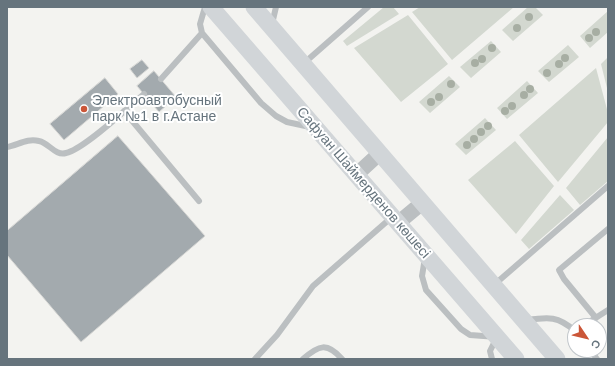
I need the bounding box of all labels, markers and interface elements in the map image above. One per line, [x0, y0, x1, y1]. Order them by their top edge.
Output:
place label: Электроавтобусный парк №1 в г.Астане [92, 93, 222, 126]
marker: Электроавтобусный парк №1 в г.Астане [79, 104, 89, 114]
street label: Сафуан Шаймерденов көшесі [293, 104, 433, 262]
north arrow [567, 318, 607, 358]
text: С [589, 338, 603, 351]

